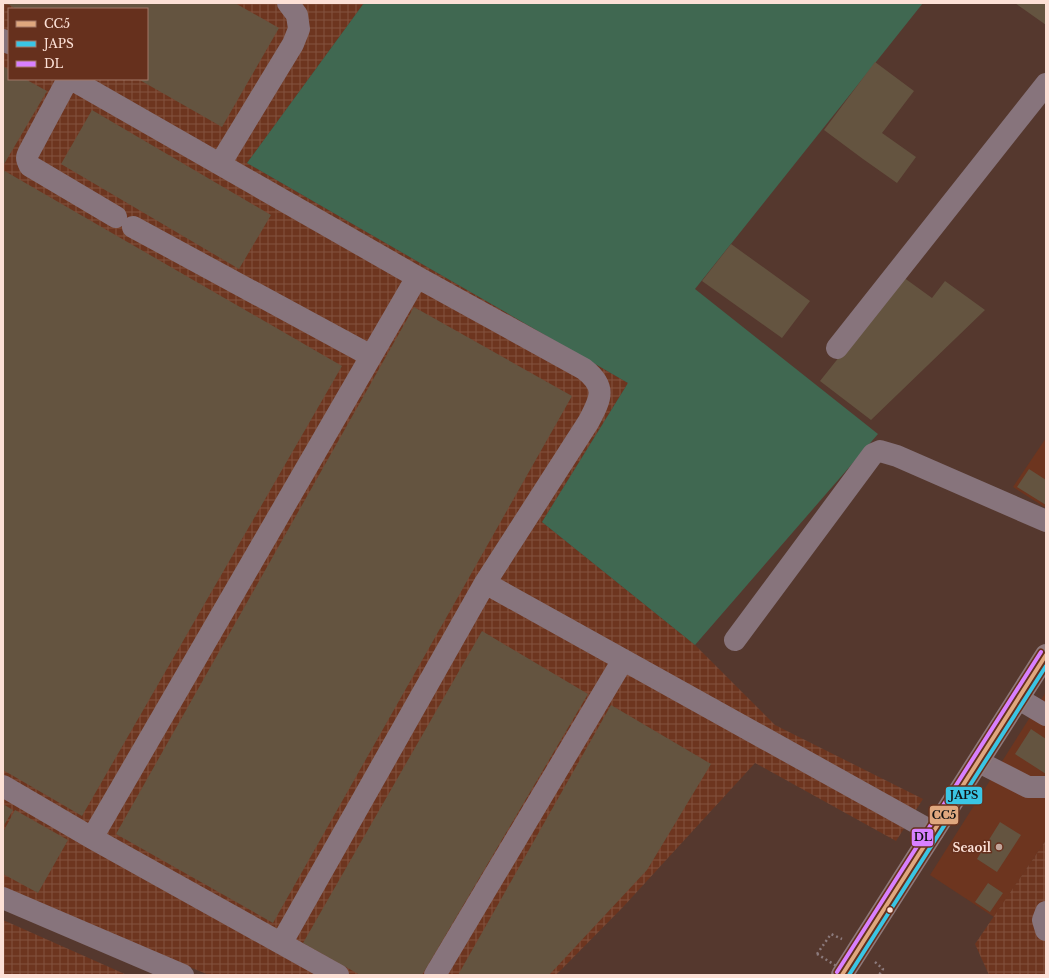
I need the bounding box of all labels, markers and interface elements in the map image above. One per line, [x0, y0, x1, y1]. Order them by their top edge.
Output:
legend [8, 8, 148, 80]
text: CC5 [44, 16, 70, 31]
text: JAPS [42, 36, 74, 51]
text: DL [44, 56, 63, 71]
line badge: JAPS [945, 786, 983, 805]
text: JAPS [948, 788, 978, 802]
line badge: CC5 [929, 805, 959, 825]
text: CC5 [932, 808, 957, 822]
line badge: DL [911, 828, 934, 847]
text: DL [914, 830, 933, 844]
place label: Seaoil [953, 840, 992, 855]
marker: Seaoil [994, 842, 1004, 852]
unlabelled marker [885, 905, 895, 915]

